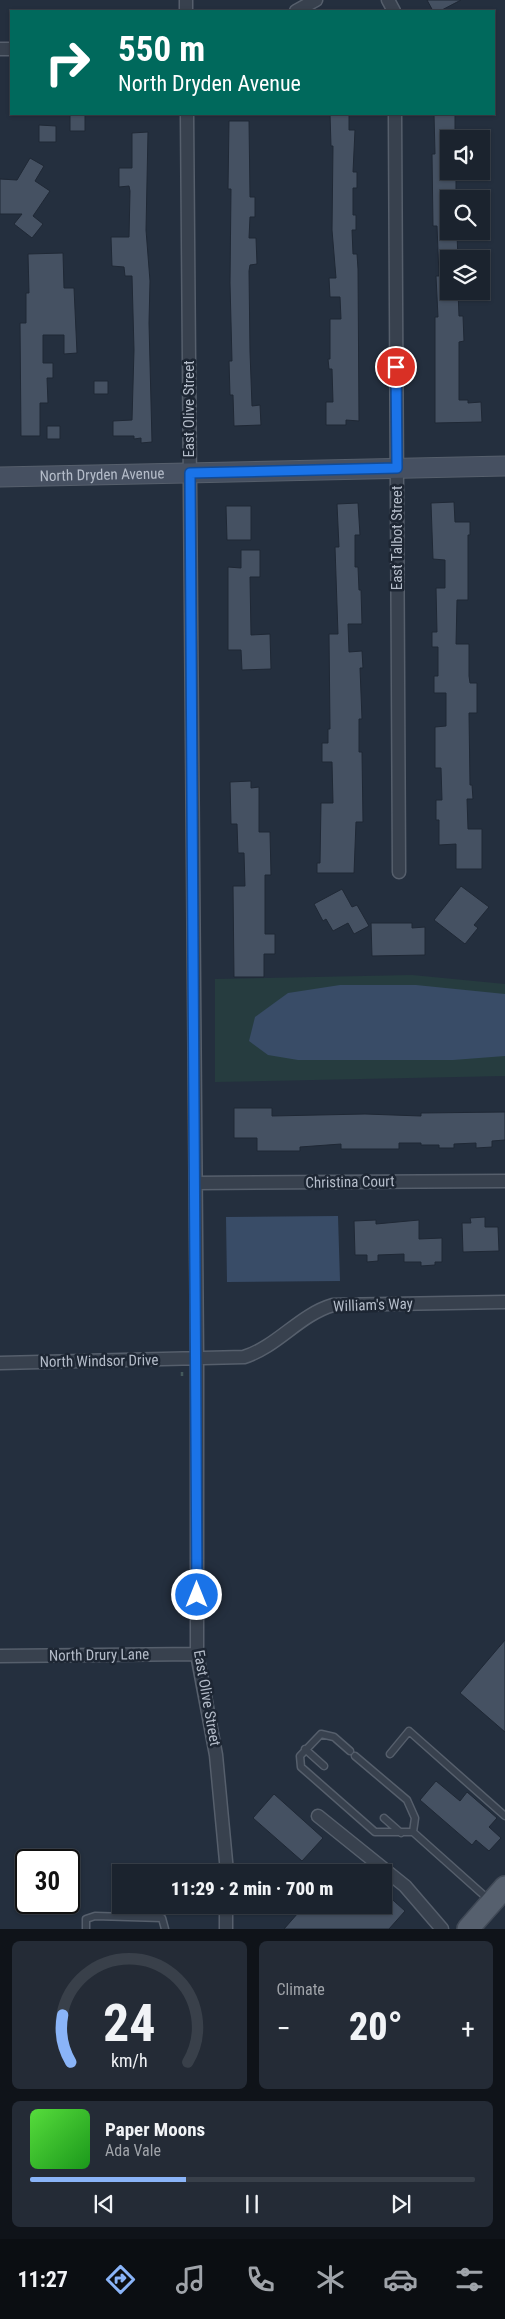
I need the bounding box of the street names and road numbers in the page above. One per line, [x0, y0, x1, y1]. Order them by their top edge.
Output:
street label: East Olive Street [180, 360, 198, 458]
street label: North Dryden Avenue [39, 464, 165, 485]
street label: East Talbot Street [388, 486, 406, 590]
street label: Christina Court [305, 1172, 395, 1192]
street label: William's Way [333, 1295, 413, 1315]
street label: North Windsor Drive [39, 1351, 159, 1371]
street label: North Drury Lane [49, 1645, 149, 1665]
street label: East Olive Street [190, 1649, 224, 1747]

